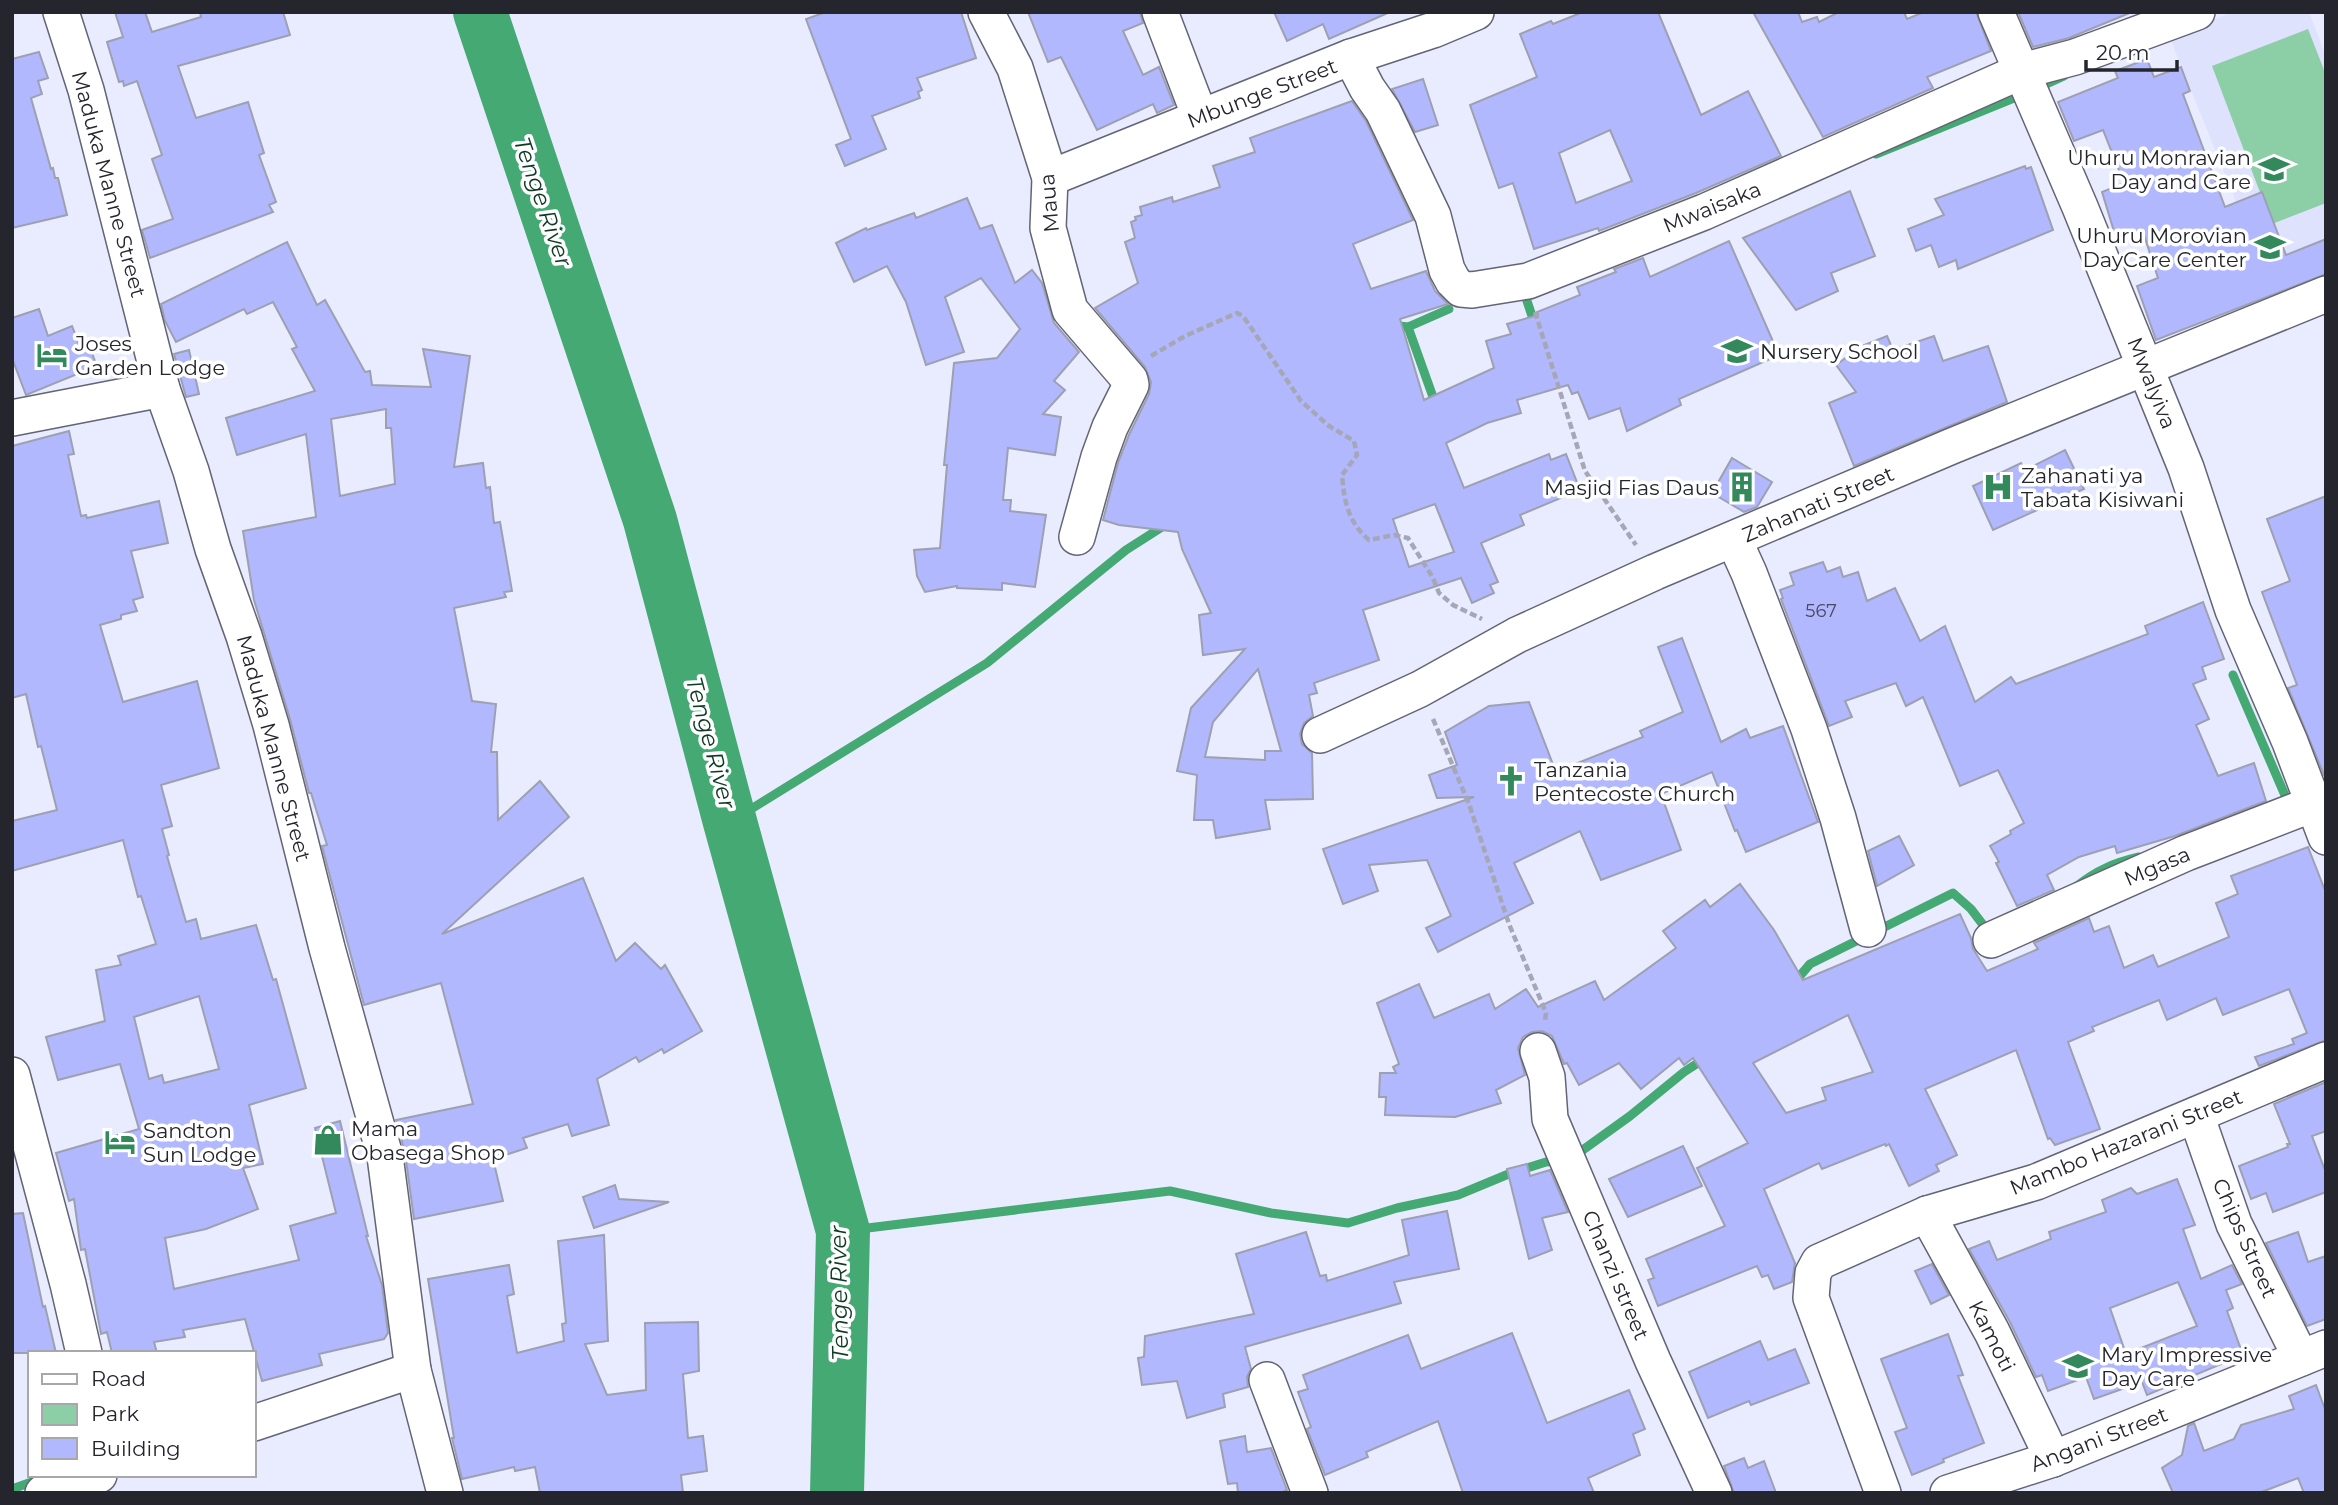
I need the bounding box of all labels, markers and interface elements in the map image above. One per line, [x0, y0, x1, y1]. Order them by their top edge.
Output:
scale bar [2086, 28, 2177, 72]
text: 20 m [2096, 40, 2150, 65]
street label: Mbunge Street [1183, 53, 1341, 133]
street label: Maduka Manne Street [67, 68, 151, 300]
water label: Tenge River [508, 134, 578, 271]
place label: Uhuru Monravian Day and Care [2067, 145, 2251, 194]
school or university icon: Uhuru Monravian Day and Care [2257, 152, 2291, 186]
street label: Maua [1034, 173, 1064, 233]
street label: Mwaisaka [1659, 176, 1765, 238]
place label: Uhuru Morovian DayCare Center [2076, 223, 2247, 272]
school or university icon: Uhuru Morovian DayCare Center [2253, 230, 2287, 264]
place label: Joses Garden Lodge [74, 331, 225, 380]
school or university icon: Nursery School [1720, 334, 1754, 368]
street label: Mwalyiva [2122, 334, 2182, 432]
hotel icon: Joses Garden Lodge [35, 338, 69, 372]
place label: Nursery School [1760, 339, 1918, 364]
street label: Zahanati Street [1738, 461, 1898, 547]
place label: Zahanati ya Tabata Kisiwani [2021, 463, 2184, 512]
building icon: Masjid Fias Daus [1725, 470, 1759, 504]
hospital icon: Zahanati ya Tabata Kisiwani [1981, 470, 2015, 504]
place label: Masjid Fias Daus [1544, 475, 1719, 500]
house number: 567 [1805, 600, 1837, 622]
street label: Maduka Manne Street [232, 632, 316, 864]
water label: Tenge River [680, 674, 742, 813]
place label: Tanzania Pentecoste Church [1534, 757, 1735, 806]
church icon: Tanzania Pentecoste Church [1494, 764, 1528, 798]
street label: Mgasa [2120, 841, 2194, 891]
street label: Mambo Hazarani Street [2006, 1084, 2246, 1200]
place label: Mama Obasega Shop [351, 1116, 505, 1165]
place label: Sandton Sun Lodge [143, 1118, 256, 1167]
shop icon: Mama Obasega Shop [311, 1123, 345, 1157]
hotel icon: Sandton Sun Lodge [103, 1125, 137, 1159]
street label: Chips Street [2208, 1174, 2282, 1302]
street label: Chanzi street [1577, 1206, 1655, 1344]
water label: Tenge River [824, 1224, 854, 1361]
street label: Kamoti [1963, 1296, 2021, 1376]
place label: Mary Impressive Day Care [2101, 1342, 2272, 1391]
school or university icon: Mary Impressive Day Care [2061, 1349, 2095, 1383]
legend [28, 1351, 256, 1477]
text: Road [91, 1366, 146, 1391]
text: Park [91, 1401, 139, 1426]
street label: Angani Street [2027, 1401, 2171, 1477]
text: Building [91, 1436, 181, 1461]

